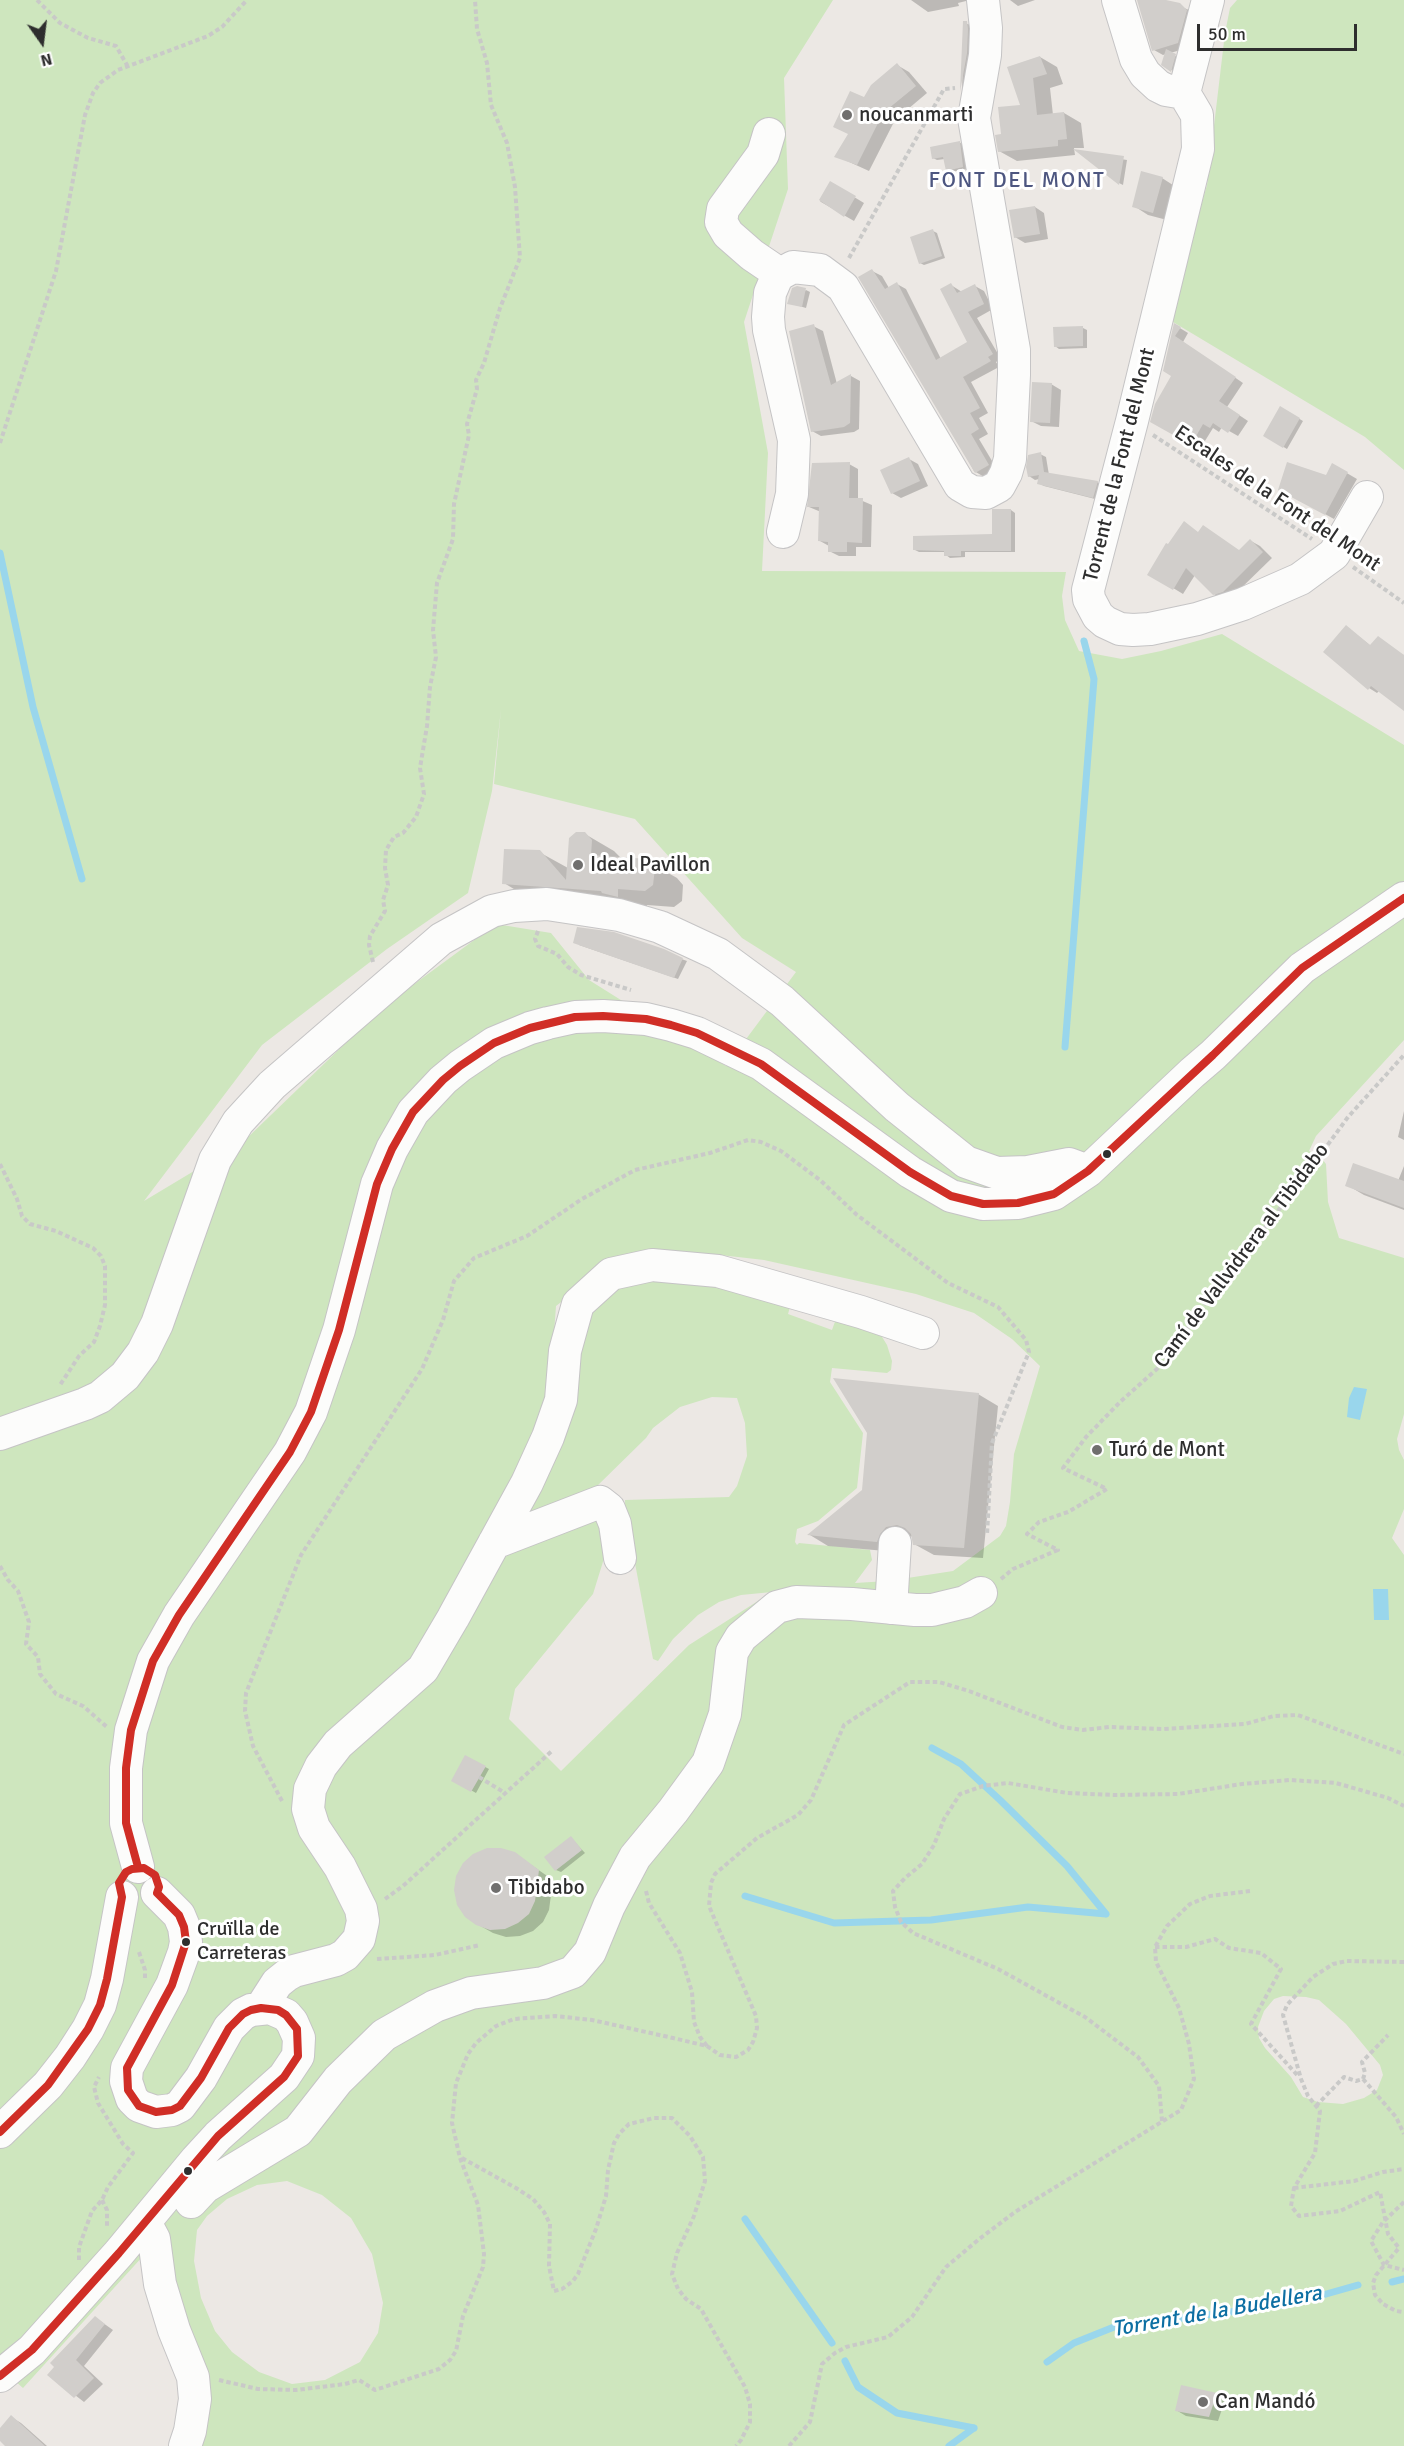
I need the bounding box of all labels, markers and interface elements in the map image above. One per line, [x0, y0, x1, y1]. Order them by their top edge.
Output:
north arrow [12, 12, 72, 72]
scale bar [1200, 12, 1360, 50]
text: 50 m [1208, 23, 1246, 45]
text: N [39, 48, 54, 71]
place label: noucanmarti [859, 102, 974, 128]
marker: noucanmarti [840, 108, 854, 122]
district label: FONT DEL MONT [929, 168, 1105, 194]
street label: Torrent de la Font del Mont [1079, 346, 1161, 584]
street label: Escales de la Font del Mont [1169, 420, 1385, 578]
place label: Ideal Pavillon [590, 852, 710, 878]
marker: Ideal Pavillon [571, 858, 585, 872]
street label: Camí de Vallvidrera al Tibidabo [1149, 1139, 1335, 1373]
unlabelled marker [1101, 1148, 1113, 1160]
place label: Turó de Mont [1109, 1437, 1225, 1463]
marker: Turó de Mont [1090, 1443, 1104, 1457]
place label: Tibidabo [508, 1875, 585, 1901]
marker: Tibidabo [489, 1881, 503, 1895]
place label: Cruïlla de Carreteras [197, 1918, 286, 1965]
marker: Cruïlla de Carreteras [180, 1936, 192, 1948]
unlabelled marker [182, 2165, 194, 2177]
water label: Torrent de la Budellera [1110, 2281, 1324, 2343]
place label: Can Mandó [1215, 2389, 1315, 2415]
marker: Can Mandó [1196, 2395, 1210, 2409]

